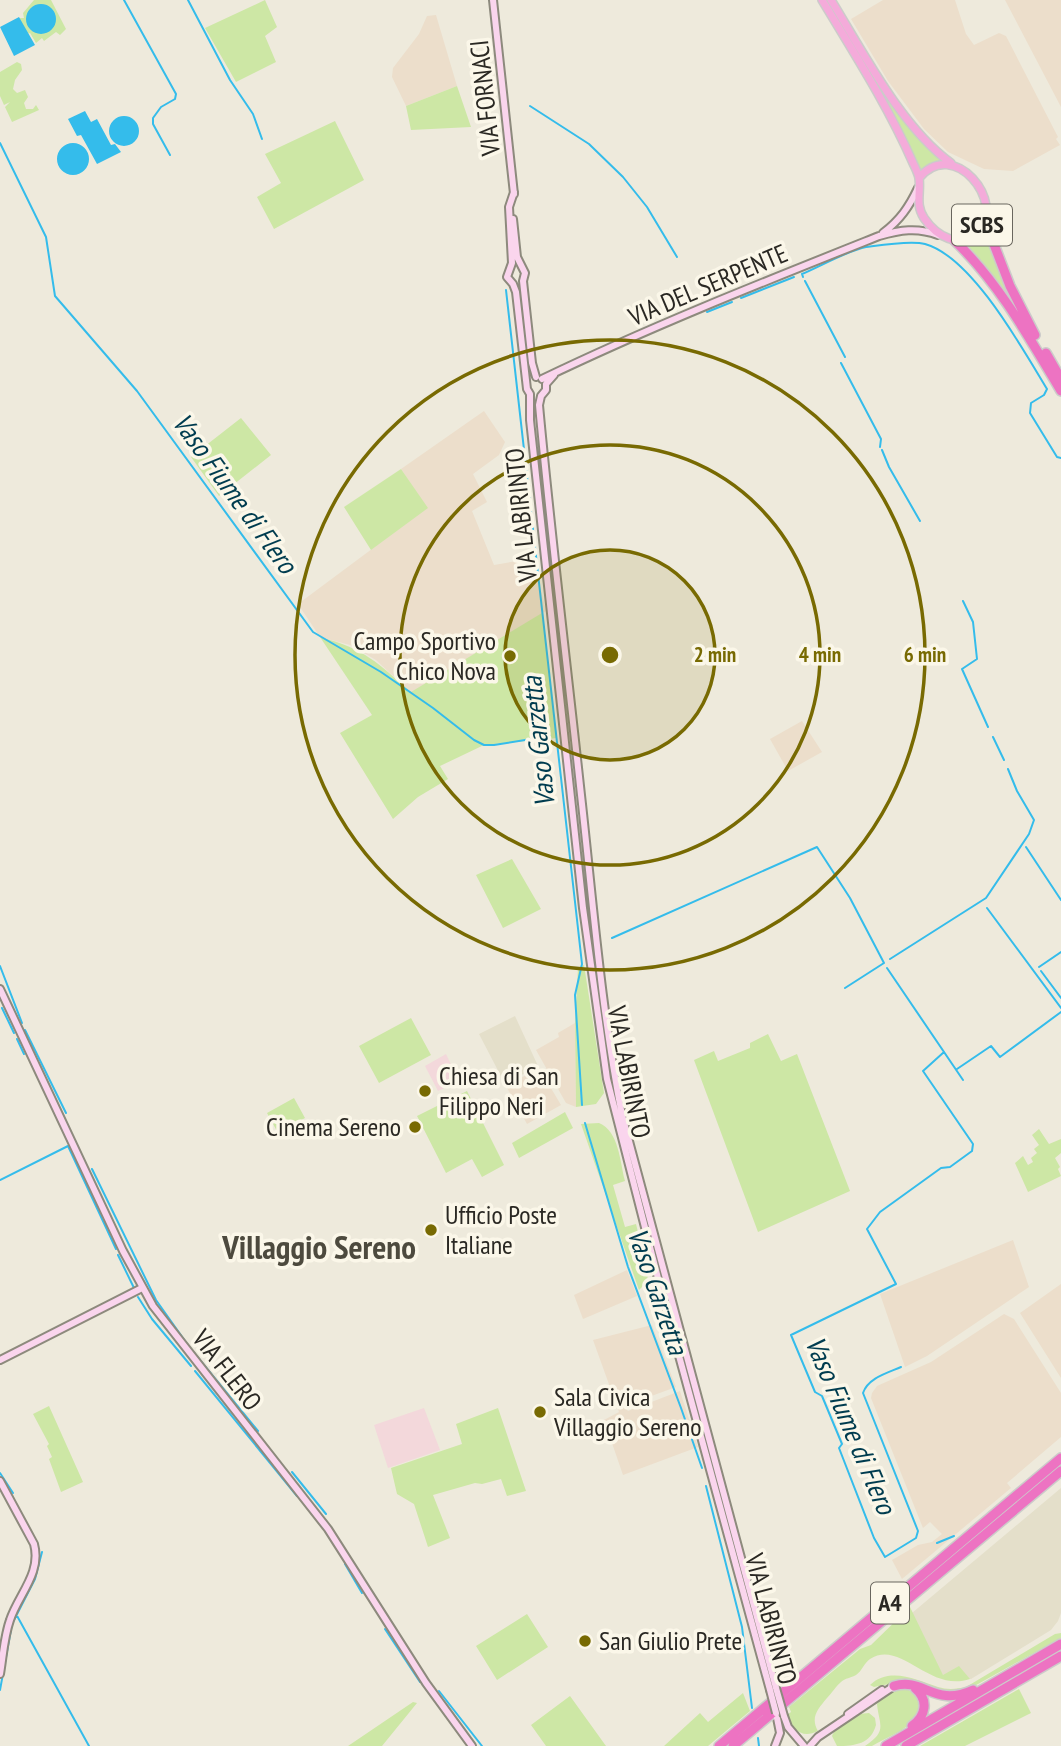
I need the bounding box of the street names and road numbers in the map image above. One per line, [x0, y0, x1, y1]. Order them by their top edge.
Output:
street label: VIA FORNACI [462, 39, 507, 159]
road number: SCBS [952, 205, 1012, 246]
street label: VIA DEL SERPENTE [622, 236, 792, 333]
street label: VIA LABIRINTO [497, 447, 544, 584]
street label: VIA LABIRINTO [600, 1002, 658, 1141]
street label: VIA FLERO [185, 1322, 269, 1417]
street label: VIA LABIRINTO [738, 1549, 805, 1688]
road number: A4 [871, 1582, 909, 1624]

